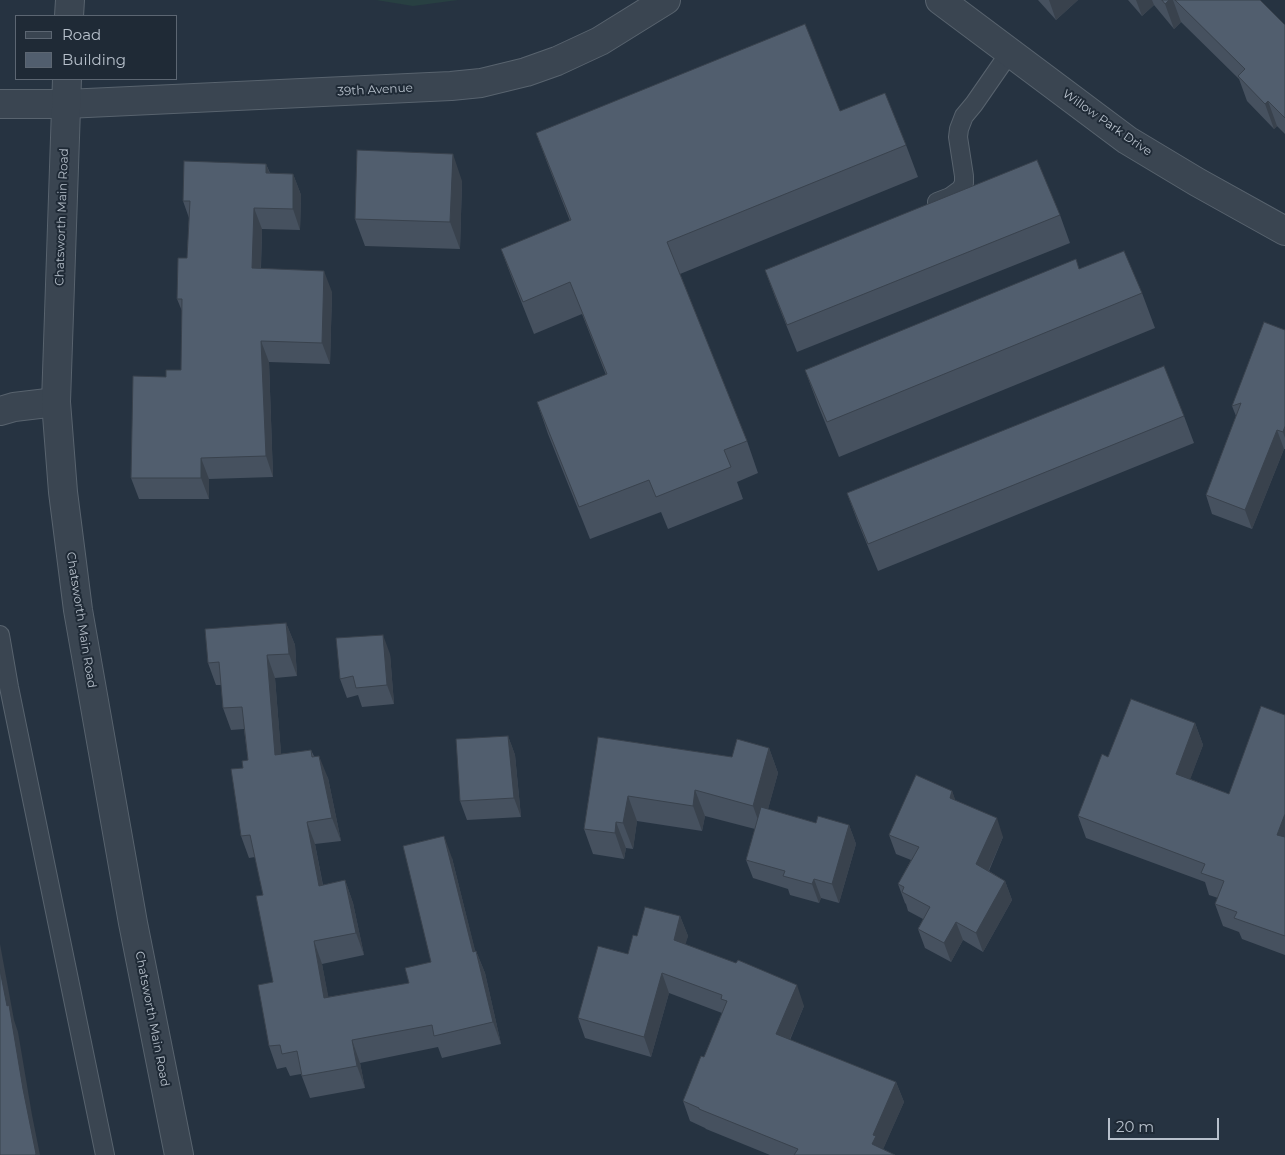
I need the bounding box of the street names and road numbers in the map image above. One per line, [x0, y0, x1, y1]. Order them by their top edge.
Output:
street label: 39th Avenue [337, 81, 413, 99]
street label: Willow Park Drive [1060, 87, 1154, 159]
street label: Chatsworth Main Road [52, 148, 72, 286]
street label: Chatsworth Main Road [63, 551, 99, 689]
street label: Chatsworth Main Road [132, 950, 172, 1088]

